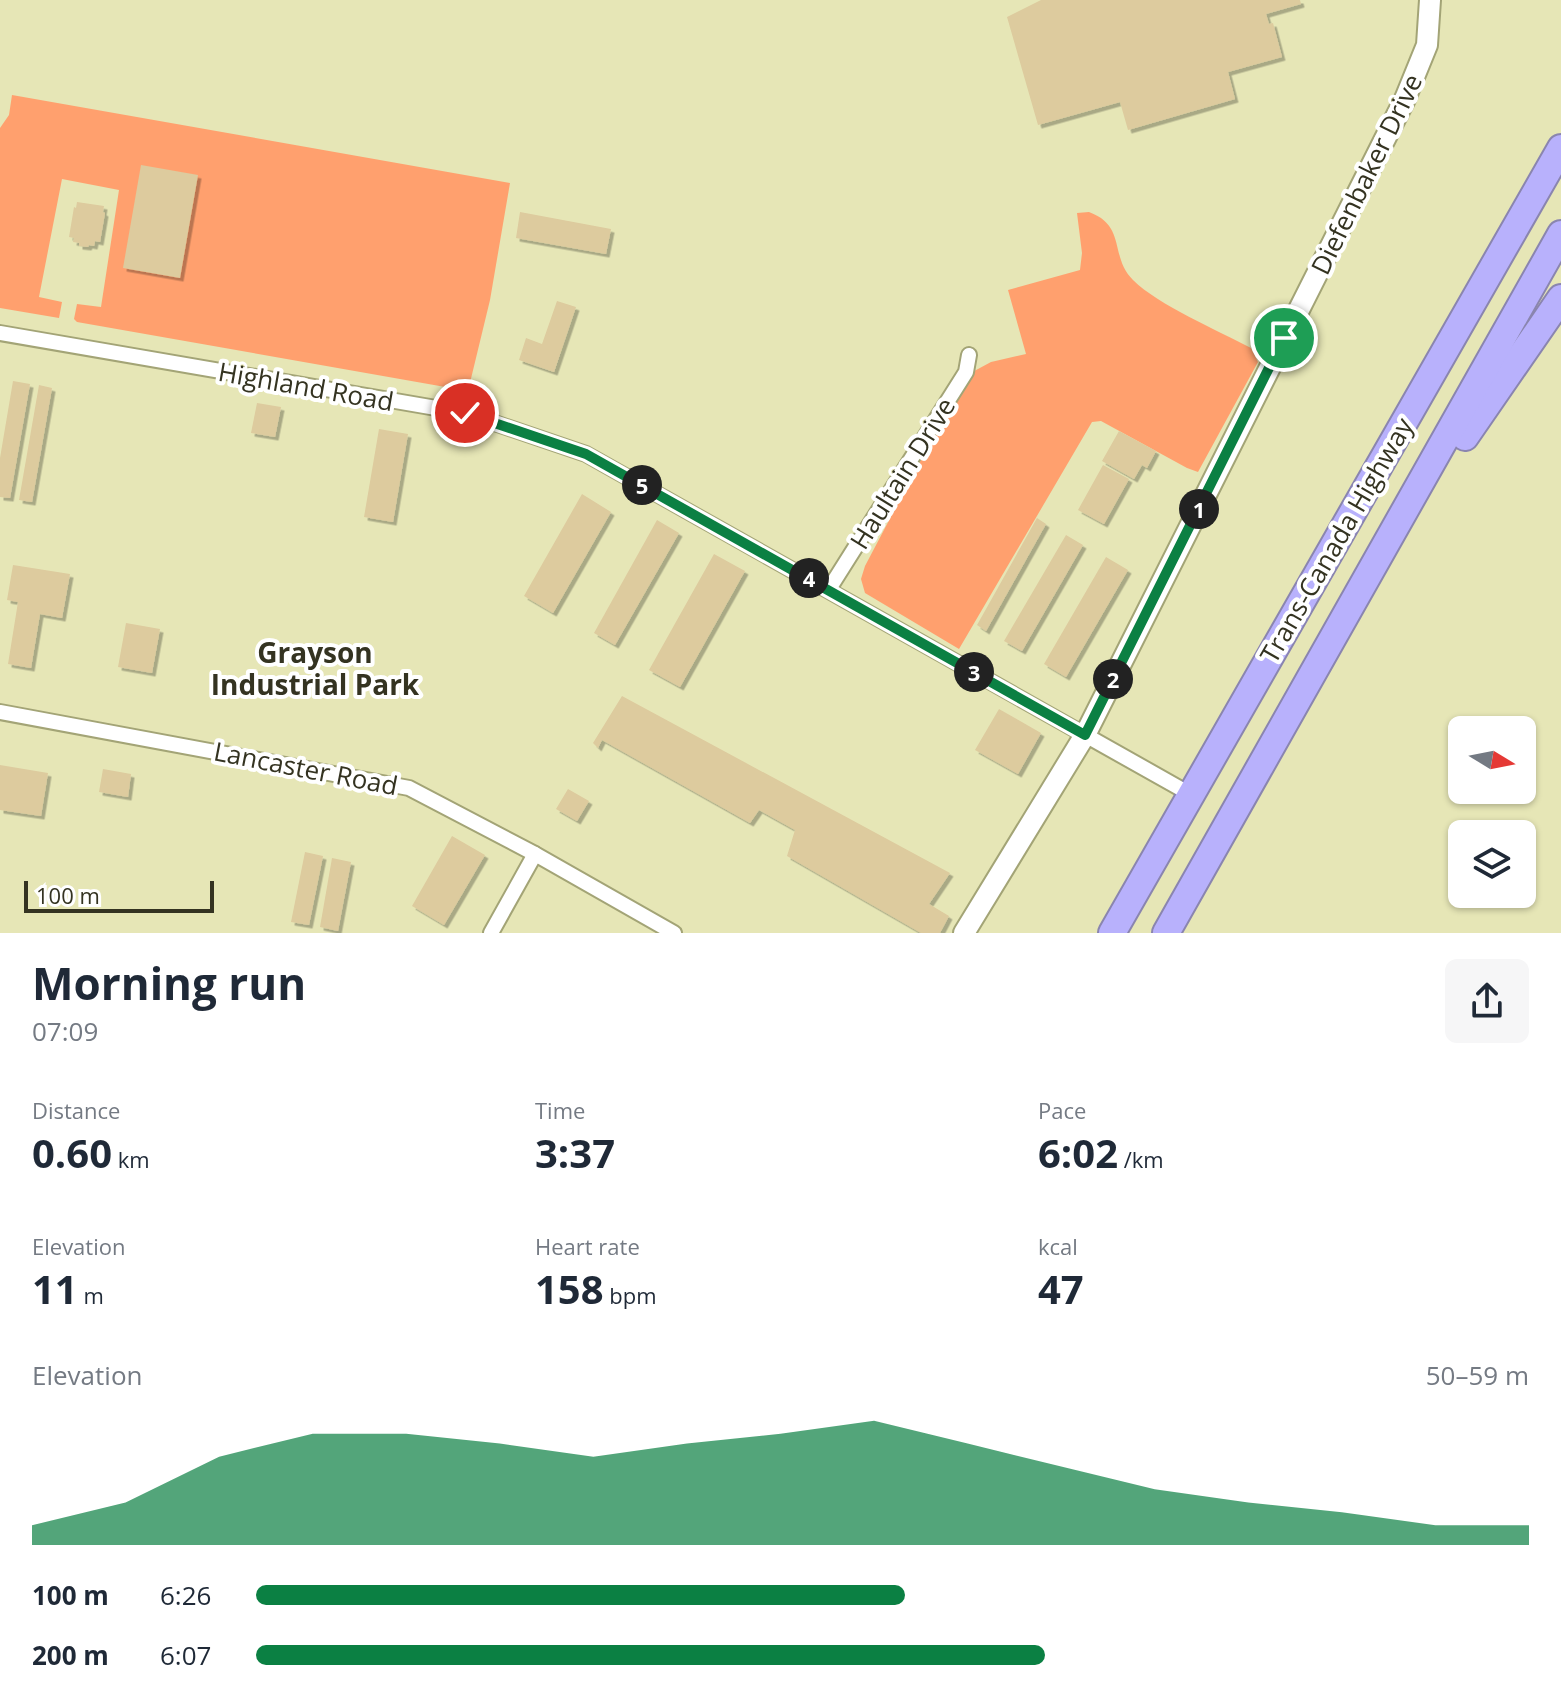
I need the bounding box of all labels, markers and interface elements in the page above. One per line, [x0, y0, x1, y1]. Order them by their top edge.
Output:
street label: Diefenbaker Drive [1302, 68, 1430, 280]
pin [1250, 304, 1318, 372]
icon: arrive [1262, 316, 1306, 360]
street label: Highland Road [215, 353, 397, 419]
pin [431, 379, 499, 447]
street label: Haultain Drive [841, 390, 963, 556]
icon: check [443, 391, 487, 435]
street label: Trans-Canada Highway [1251, 410, 1422, 669]
pin: 5 [622, 465, 662, 505]
text: 5 [636, 470, 648, 500]
pin: 1 [1179, 489, 1219, 529]
text: 1 [1193, 494, 1205, 524]
pin: 4 [789, 558, 829, 598]
text: 4 [803, 563, 815, 593]
district label: Grayson Industrial Park [211, 633, 420, 703]
pin: 3 [954, 652, 994, 692]
text: 3 [968, 657, 980, 687]
pin: 2 [1093, 659, 1133, 699]
text: 2 [1107, 664, 1119, 694]
north arrow [1448, 716, 1536, 804]
map controls [1448, 716, 1536, 908]
street label: Lancaster Road [211, 733, 401, 803]
button: layers [1448, 820, 1536, 908]
scale bar [24, 877, 214, 913]
text: 100 m [36, 880, 100, 910]
text: Morning run [32, 953, 306, 1013]
button: share [1445, 959, 1529, 1043]
text: 07:09 [32, 1013, 98, 1049]
text: Distance [32, 1095, 120, 1125]
text: Time [535, 1095, 585, 1125]
text: Pace [1038, 1095, 1086, 1125]
text: 0.60 [32, 1125, 112, 1180]
text: 3:37 [535, 1125, 615, 1180]
text: 6:02 [1038, 1125, 1118, 1180]
text: km [112, 1144, 150, 1174]
text: /km [1118, 1144, 1164, 1174]
text: Elevation [32, 1231, 125, 1261]
text: Heart rate [535, 1231, 640, 1261]
text: kcal [1038, 1231, 1078, 1261]
text: 11 [32, 1261, 78, 1316]
text: 158 [535, 1261, 604, 1316]
text: 47 [1038, 1261, 1084, 1316]
text: m [78, 1280, 104, 1310]
text: bpm [604, 1280, 657, 1310]
text: Elevation [32, 1357, 142, 1393]
text: 50–59 m [1426, 1357, 1529, 1393]
text: 100 m [32, 1577, 109, 1613]
text: 6:26 [160, 1577, 211, 1613]
text: 200 m [32, 1637, 109, 1673]
text: 6:07 [160, 1637, 211, 1673]

